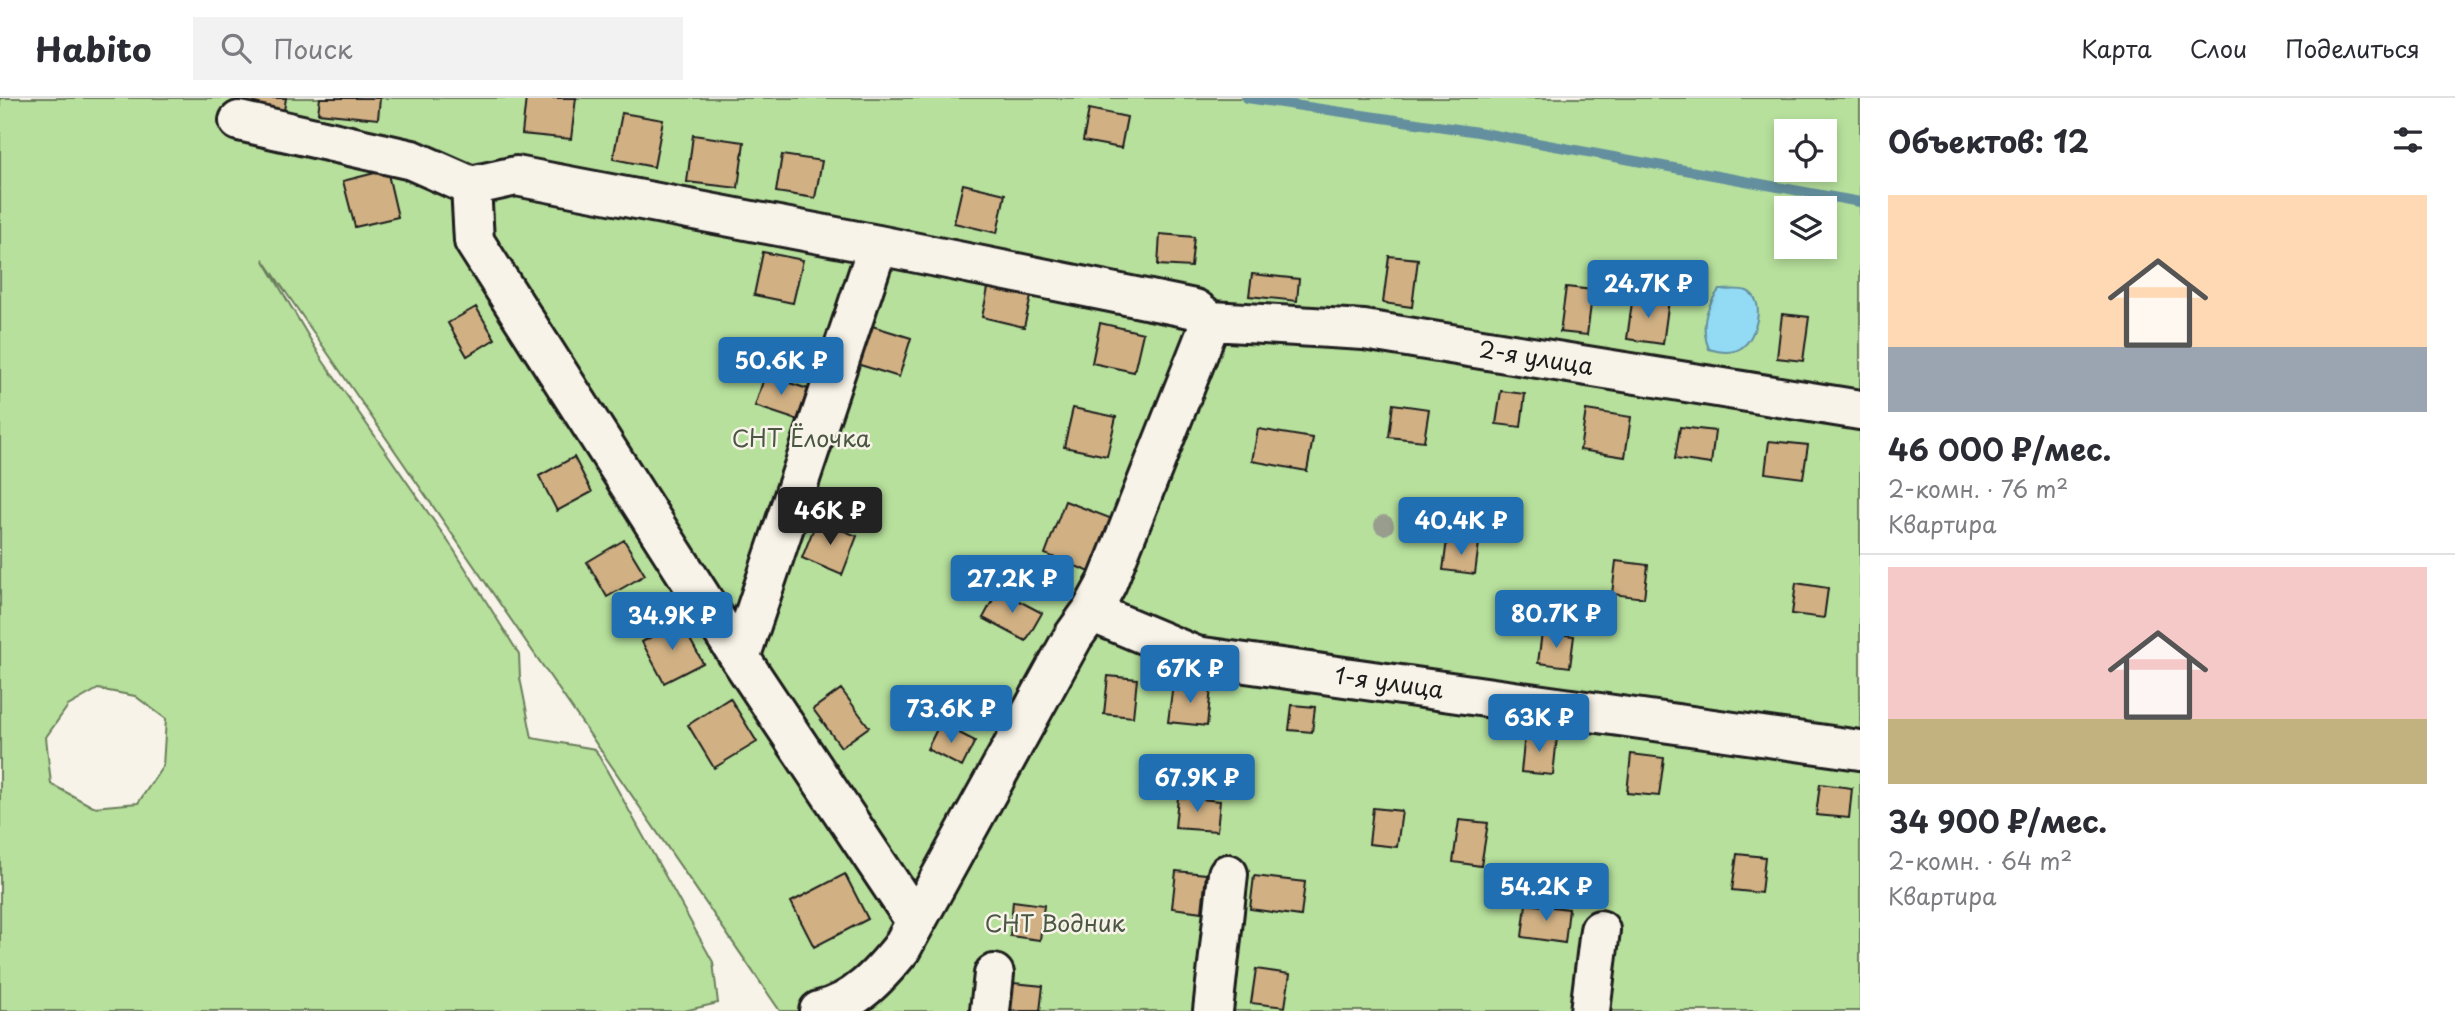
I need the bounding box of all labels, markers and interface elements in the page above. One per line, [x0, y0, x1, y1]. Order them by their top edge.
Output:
search box [193, 17, 683, 80]
text: Habito [35, 23, 151, 73]
icon: search [217, 29, 255, 67]
text: Поиск [273, 29, 352, 68]
text: Карта [2081, 30, 2152, 66]
text: Слои [2190, 30, 2247, 66]
text: Поделиться [2285, 30, 2420, 66]
text: Объектов: 12 [1888, 118, 2089, 163]
map controls [1774, 119, 1837, 259]
button: locate [1774, 119, 1837, 182]
icon: filters [2389, 121, 2427, 159]
button: layers [1774, 196, 1837, 259]
icon: home [2095, 240, 2221, 366]
pin: 24.7K ₽ [1583, 260, 1713, 320]
text: 24.7K ₽ [1603, 265, 1693, 300]
street label: 2-я улица [1477, 330, 1596, 383]
pin: 50.6K ₽ [716, 338, 846, 397]
text: 50.6K ₽ [734, 342, 828, 377]
park label: СНТ Ёлочка [732, 420, 871, 455]
text: 46 000 ₽/мес. [1888, 426, 2111, 471]
text: 2-комн. · 76 m² [1888, 471, 2068, 506]
pin: 46K ₽ [781, 488, 879, 547]
text: 46K ₽ [794, 492, 866, 527]
pin: 40.4K ₽ [1396, 498, 1526, 557]
text: 40.4K ₽ [1414, 502, 1508, 537]
text: Квартира [1888, 506, 1996, 541]
pin: 27.2K ₽ [947, 556, 1077, 615]
text: 27.2K ₽ [967, 560, 1057, 595]
pin: 80.7K ₽ [1491, 590, 1621, 650]
pin: 34.9K ₽ [607, 592, 737, 652]
text: 80.7K ₽ [1511, 595, 1601, 630]
text: 34.9K ₽ [628, 597, 716, 632]
icon: home [2095, 612, 2221, 738]
pin: 67K ₽ [1141, 646, 1239, 705]
text: 67K ₽ [1156, 650, 1224, 685]
street label: 1-я улица [1333, 657, 1446, 707]
pin: 73.6K ₽ [886, 686, 1016, 745]
text: 73.6K ₽ [906, 690, 996, 725]
pin: 63K ₽ [1490, 694, 1588, 754]
text: 63K ₽ [1504, 699, 1574, 734]
pin: 67.9K ₽ [1132, 754, 1262, 814]
text: 67.9K ₽ [1155, 759, 1239, 794]
text: 34 900 ₽/мес. [1888, 798, 2107, 843]
text: 2-комн. · 64 m² [1888, 843, 2072, 878]
pin: 54.2K ₽ [1481, 864, 1611, 923]
text: 54.2K ₽ [1500, 868, 1592, 903]
text: Квартира [1888, 878, 1996, 913]
park label: СНТ Водник [985, 905, 1126, 940]

